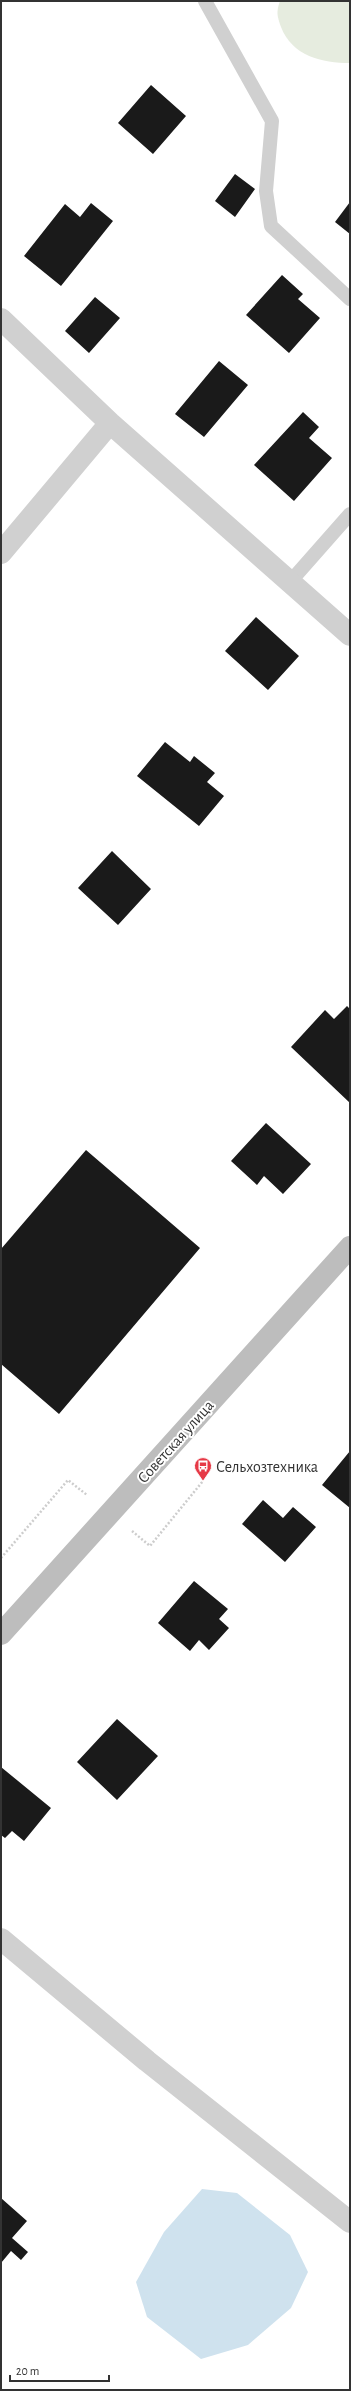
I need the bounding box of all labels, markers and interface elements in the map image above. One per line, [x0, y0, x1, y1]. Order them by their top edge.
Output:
street label: Советская улица [135, 1397, 218, 1487]
bus stop icon: Сельхозтехника [193, 1456, 213, 1481]
place label: Сельхозтехника [216, 1459, 318, 1475]
scale bar [10, 2357, 109, 2383]
text: 20 m [16, 2365, 39, 2377]

